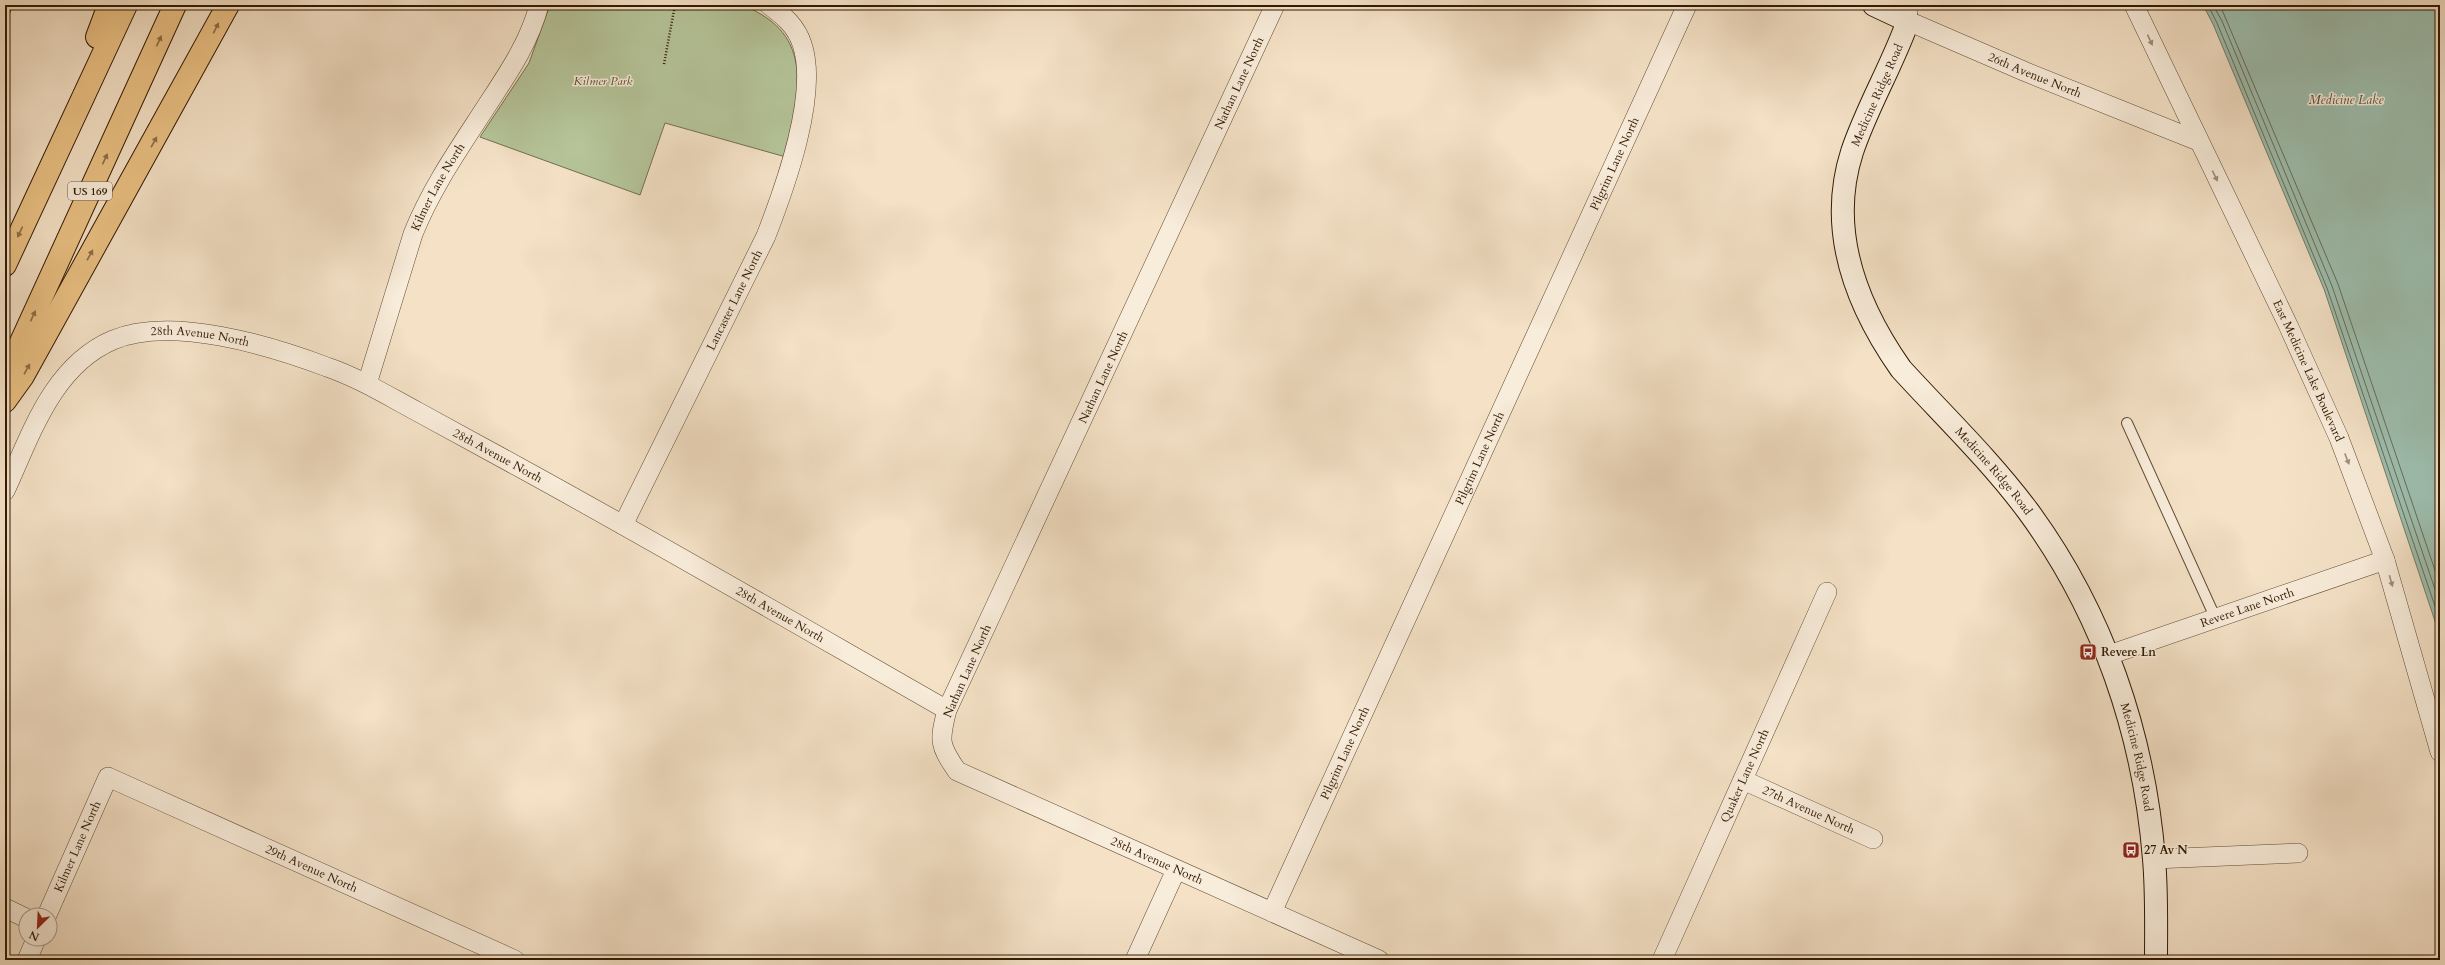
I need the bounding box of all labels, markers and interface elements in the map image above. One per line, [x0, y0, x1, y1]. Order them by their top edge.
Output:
one-way arrow [213, 22, 219, 34]
street label: Nathan Lane North [1211, 34, 1268, 132]
one-way arrow [2147, 35, 2153, 46]
one-way arrow [156, 36, 162, 47]
street label: Medicine Ridge Road [1847, 41, 1907, 149]
street label: 26th Avenue North [1986, 49, 2084, 102]
park label: Kilmer Park [573, 73, 633, 89]
water label: Medicine Lake [2309, 91, 2384, 109]
street label: Pilgrim Lane North [1586, 114, 1643, 213]
one-way arrow [150, 136, 157, 148]
street label: Kilmer Lane North [407, 140, 469, 233]
one-way arrow [102, 154, 108, 165]
one-way arrow [2212, 170, 2218, 182]
road number: US 169 [68, 182, 112, 200]
one-way arrow [17, 226, 23, 237]
street label: Lancaster Lane North [703, 247, 766, 353]
one-way arrow [87, 250, 94, 261]
street label: East Medicine Lake Boulevard [2269, 297, 2348, 444]
one-way arrow [30, 310, 36, 321]
street label: 28th Avenue North [150, 323, 251, 350]
street label: Nathan Lane North [1075, 328, 1132, 426]
one-way arrow [24, 363, 31, 375]
street label: Pilgrim Lane North [1451, 409, 1508, 507]
street label: Medicine Ridge Road [1952, 424, 2036, 518]
street label: 28th Avenue North [450, 425, 546, 487]
one-way arrow [2344, 453, 2350, 465]
one-way arrow [2388, 575, 2394, 587]
street label: 28th Avenue North [733, 583, 828, 646]
street label: Revere Lane North [2198, 584, 2296, 631]
street label: Nathan Lane North [939, 621, 995, 720]
bus stop icon: Revere Ln [2078, 642, 2098, 662]
place label: Revere Ln [2101, 644, 2156, 660]
street label: Medicine Ridge Road [2117, 701, 2157, 813]
street label: Pilgrim Lane North [1317, 703, 1373, 802]
street label: Quaker Lane North [1717, 726, 1773, 825]
street label: 27th Avenue North [1760, 782, 1858, 838]
street label: Kilmer Lane North [50, 798, 105, 895]
street label: 28th Avenue North [1108, 833, 1206, 888]
bus stop icon: 27 Av N [2121, 840, 2141, 860]
street label: 29th Avenue North [263, 841, 361, 896]
place label: 27 Av N [2144, 842, 2188, 858]
north arrow [18, 907, 58, 947]
text: N [26, 927, 42, 944]

